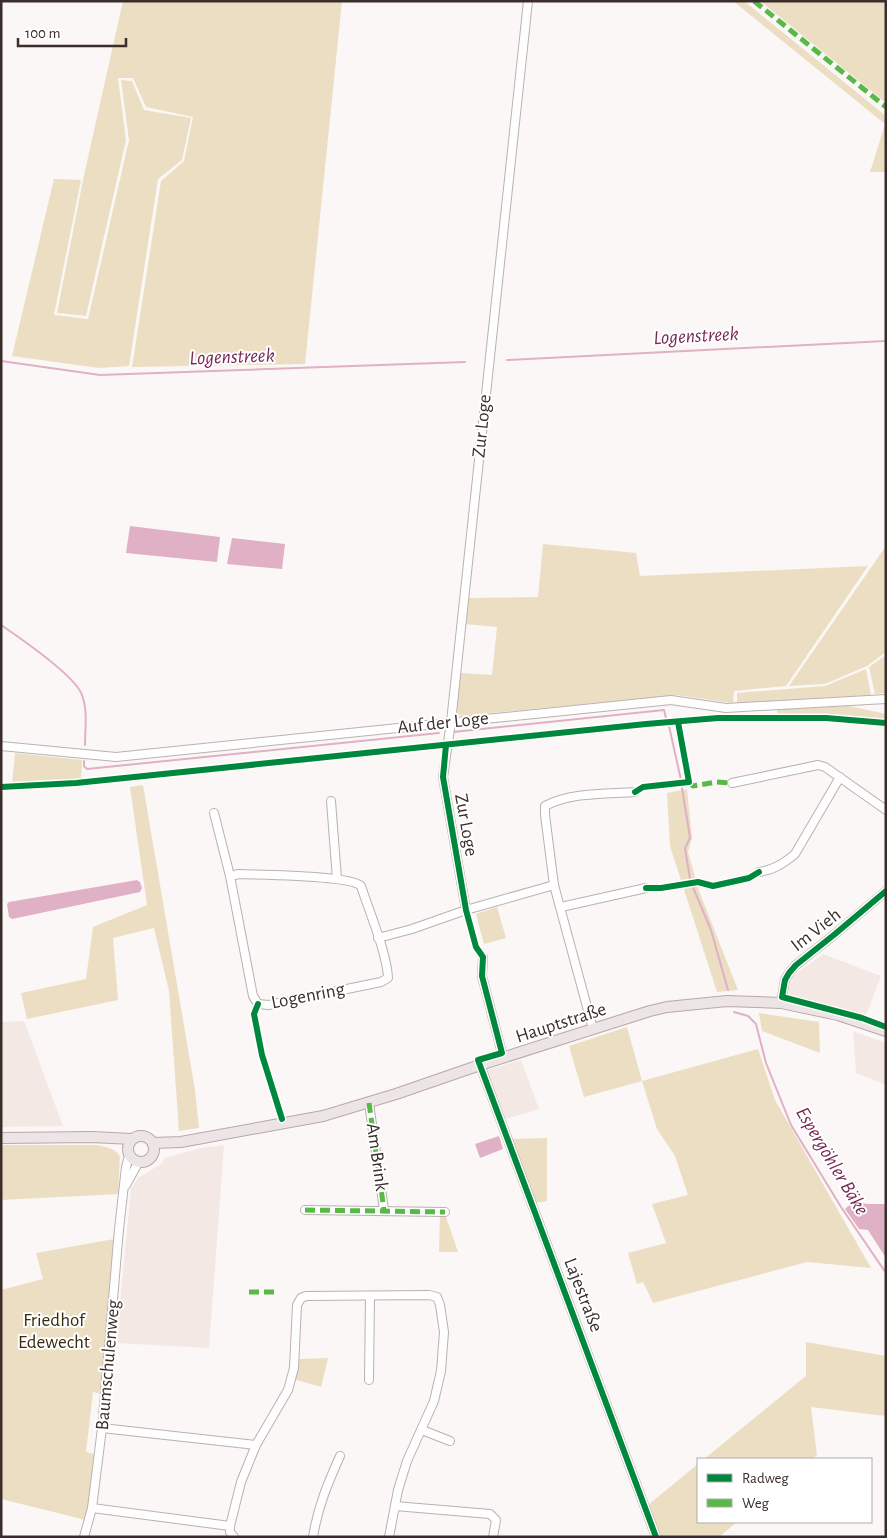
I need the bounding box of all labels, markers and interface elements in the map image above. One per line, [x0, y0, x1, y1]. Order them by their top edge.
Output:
scale bar [18, 15, 125, 47]
text: 100 m [25, 26, 60, 41]
water label: Logenstreek [653, 324, 739, 348]
water label: Logenstreek [189, 346, 275, 368]
street label: Zur Loge [469, 393, 495, 459]
street label: Auf der Loge [396, 709, 490, 737]
street label: Zur Loge [451, 792, 481, 858]
street label: Im Vieh [788, 905, 844, 955]
street label: Logenring [270, 979, 347, 1012]
street label: Hauptstraße [513, 999, 609, 1047]
water label: Espergöhler Bäke [792, 1103, 872, 1219]
street label: Am Brink [363, 1122, 391, 1192]
street label: Lajestraße [560, 1255, 606, 1335]
street label: Baumschulenweg [93, 1298, 123, 1431]
park label: Friedhof Edewecht [18, 1311, 90, 1352]
legend [697, 1458, 872, 1523]
text: Radweg [742, 1471, 789, 1486]
text: Weg [742, 1496, 770, 1511]

